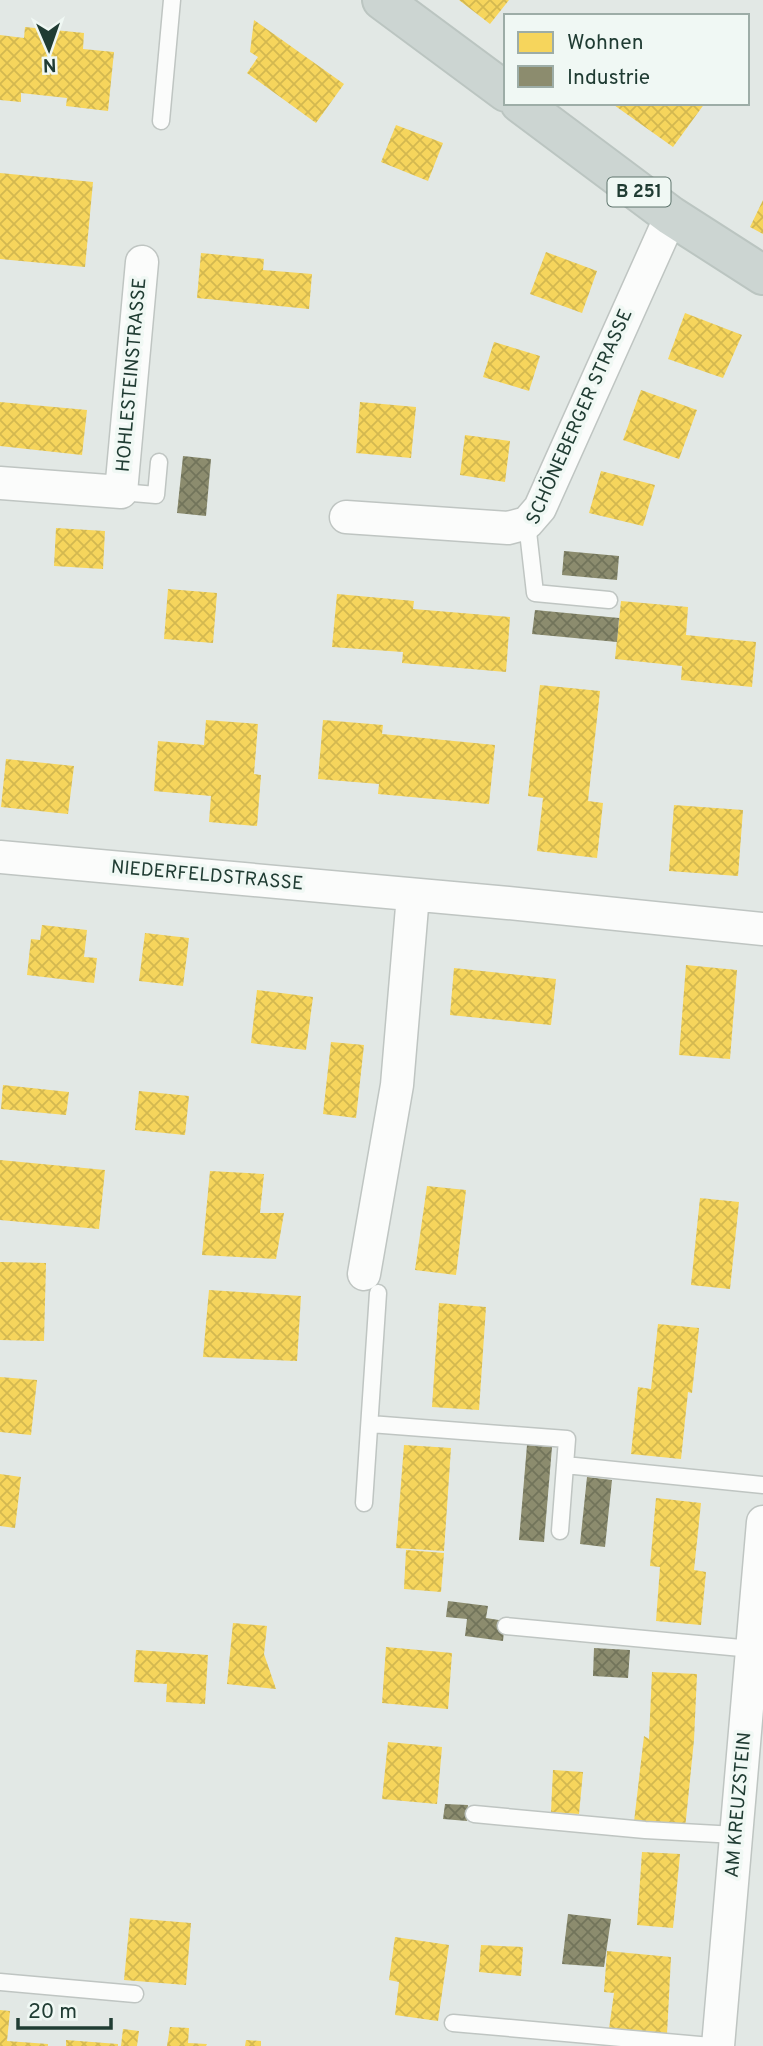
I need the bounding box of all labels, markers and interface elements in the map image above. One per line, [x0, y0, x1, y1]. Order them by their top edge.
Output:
north arrow [14, 14, 84, 84]
legend [504, 14, 749, 105]
text: Wohnen [567, 30, 644, 57]
text: N [42, 52, 57, 76]
text: Industrie [567, 65, 650, 92]
road number: B 251 [608, 177, 670, 206]
street label: HOHLESTEINSTRASSE [112, 277, 152, 473]
street label: SCHÖNEBERGER STRASSE [521, 305, 638, 529]
street label: NIEDERFELDSTRASSE [110, 856, 304, 896]
street label: AM KREUZSTEIN [721, 1731, 757, 1879]
scale bar [18, 1986, 110, 2030]
text: 20 m [28, 1999, 77, 2026]

